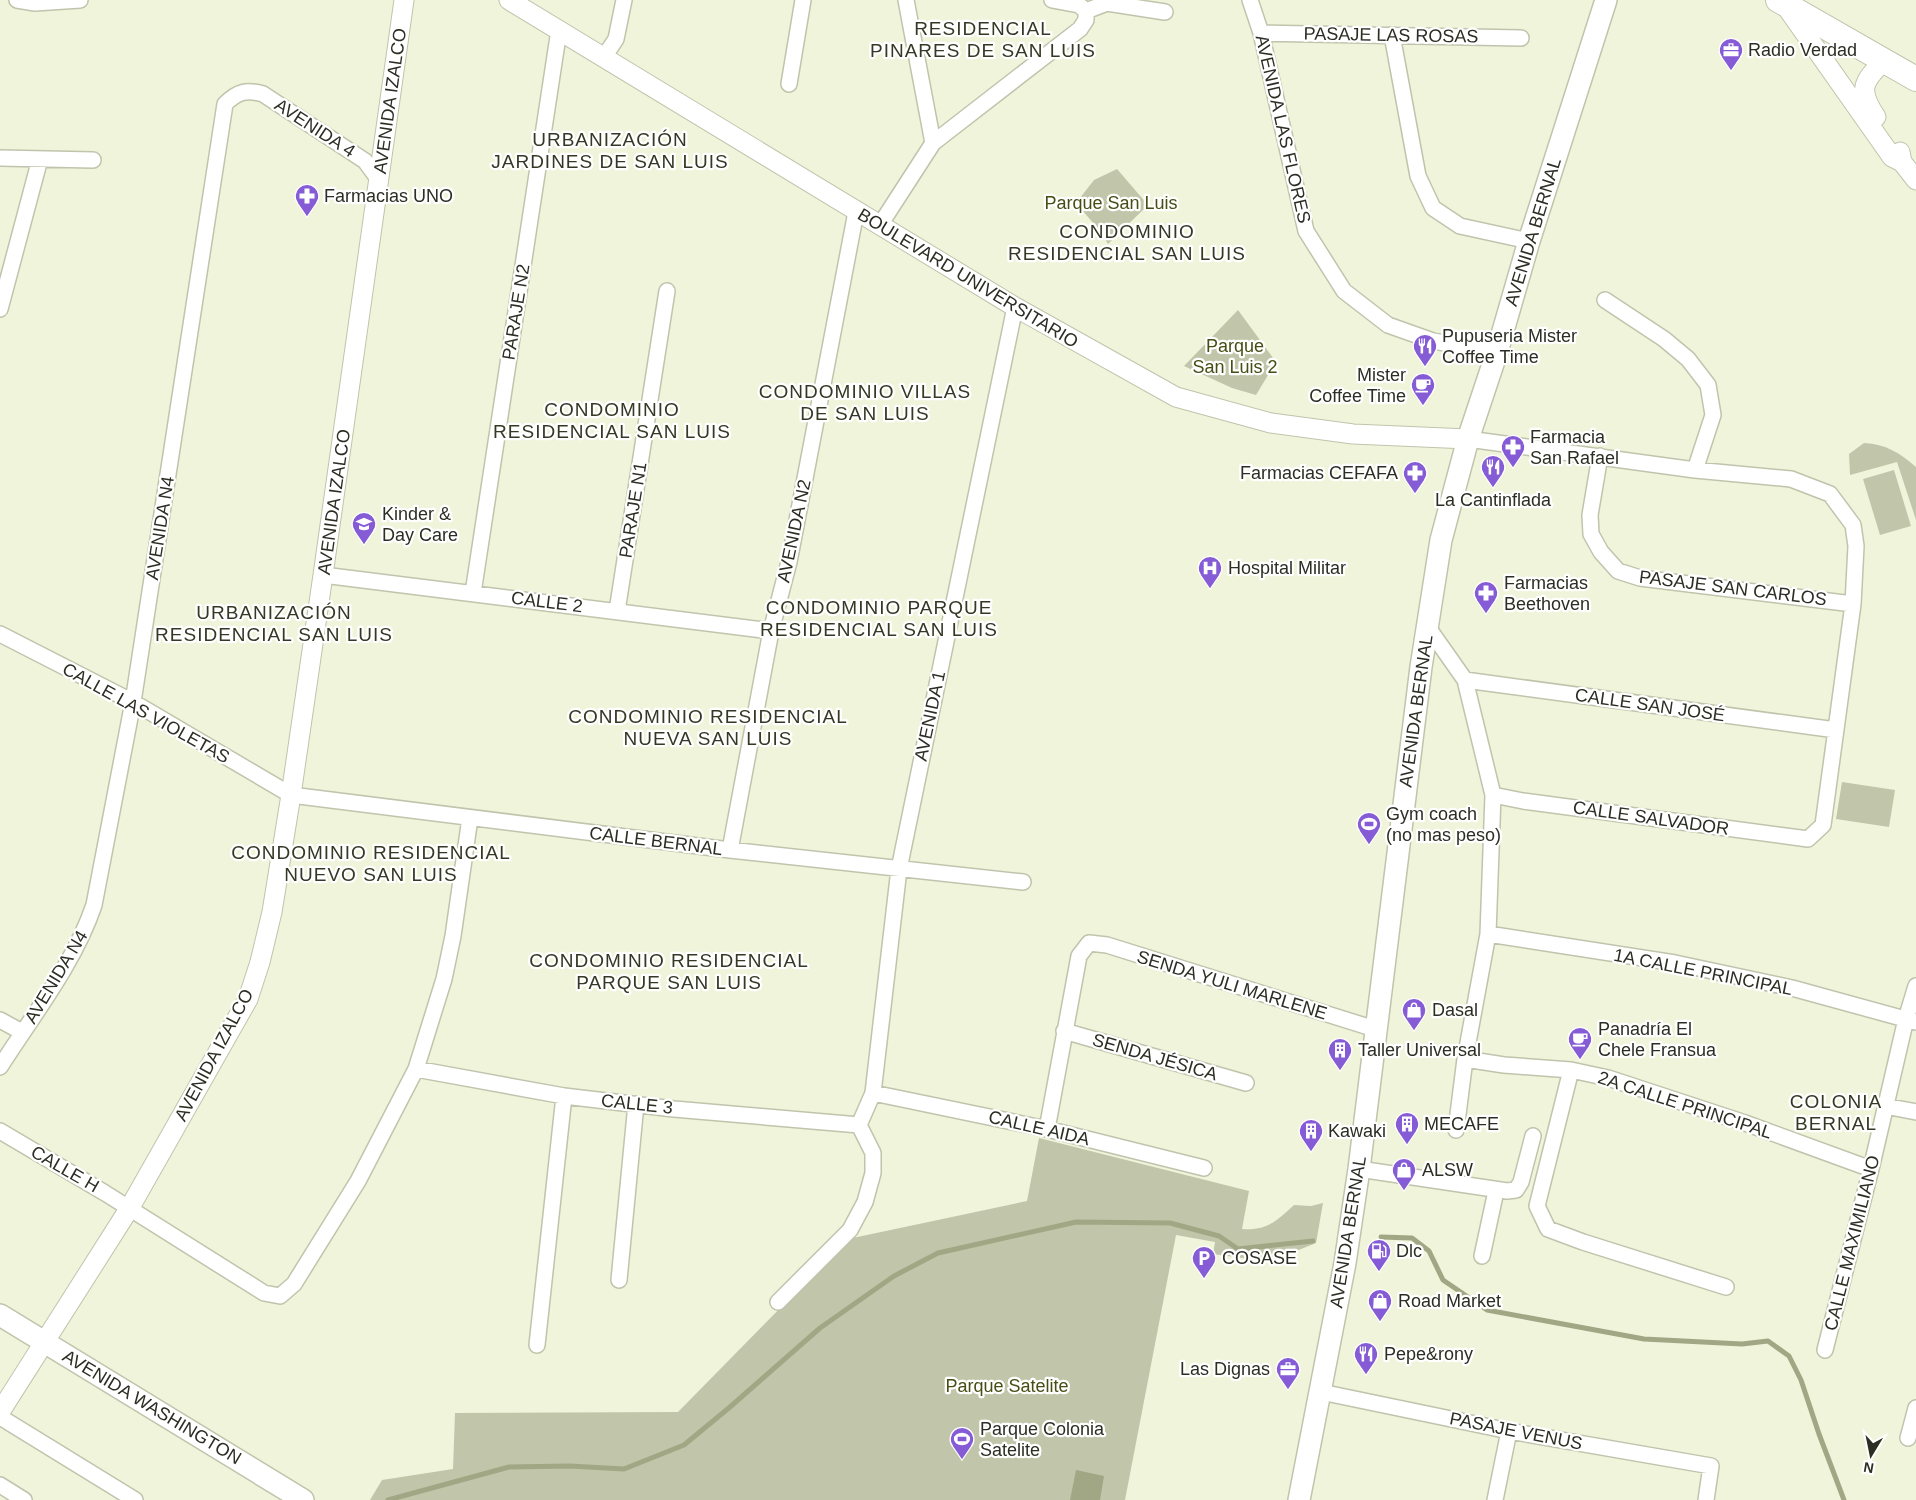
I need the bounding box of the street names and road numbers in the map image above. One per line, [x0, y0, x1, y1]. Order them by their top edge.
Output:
street label: PASAJE LAS ROSAS [1303, 23, 1479, 47]
street label: AVENIDA IZALCO [370, 27, 410, 175]
street label: AVENIDA LAS FLORES [1252, 33, 1314, 225]
street label: AVENIDA 4 [271, 95, 359, 161]
street label: AVENIDA BERNAL [1501, 156, 1565, 308]
street label: BOULEVARD UNIVERSITARIO [854, 204, 1082, 352]
street label: PARAJE N2 [499, 263, 533, 361]
street label: AVENIDA IZALCO [314, 428, 354, 576]
street label: PARAJE N1 [616, 461, 650, 559]
street label: AVENIDA N4 [142, 475, 178, 581]
street label: AVENIDA N2 [773, 478, 815, 584]
street label: PASAJE SAN CARLOS [1638, 567, 1828, 609]
street label: CALLE 2 [510, 588, 584, 616]
street label: AVENIDA BERNAL [1395, 633, 1437, 789]
street label: CALLE LAS VIOLETAS [59, 659, 233, 767]
street label: AVENIDA 1 [911, 669, 949, 763]
street label: CALLE SAN JOSÉ [1574, 685, 1726, 725]
street label: CALLE SALVADOR [1572, 797, 1730, 839]
street label: CALLE BERNAL [588, 823, 724, 859]
street label: AVENIDA N4 [20, 927, 92, 1027]
street label: 1A CALLE PRINCIPAL [1612, 945, 1794, 999]
street label: SENDA YULI MARLENE [1135, 947, 1329, 1023]
street label: AVENIDA IZALCO [171, 986, 257, 1124]
street label: SENDA JÉSICA [1090, 1030, 1220, 1084]
street label: 2A CALLE PRINCIPAL [1595, 1067, 1775, 1143]
street label: CALLE 3 [600, 1090, 674, 1118]
street label: CALLE AIDA [987, 1107, 1091, 1149]
street label: CALLE H [28, 1142, 102, 1196]
street label: CALLE MAXIMILIANO [1821, 1153, 1883, 1333]
street label: AVENIDA BERNAL [1326, 1155, 1370, 1309]
street label: AVENIDA WASHINGTON [59, 1346, 245, 1468]
street label: PASAJE VENUS [1448, 1408, 1584, 1454]

